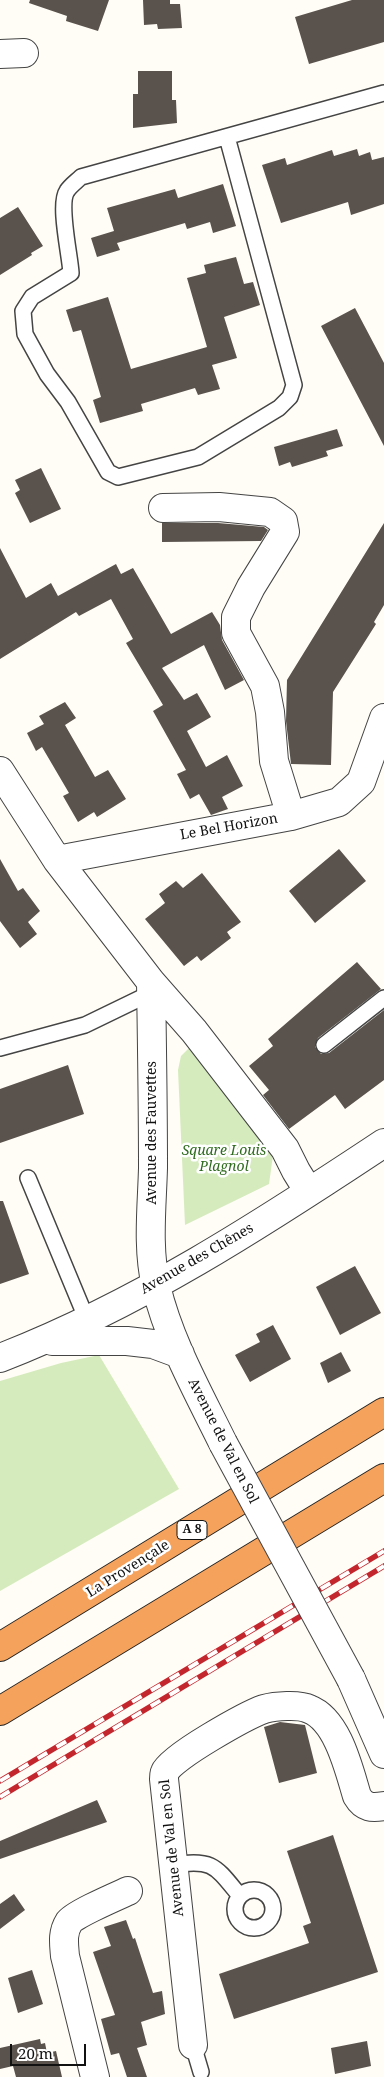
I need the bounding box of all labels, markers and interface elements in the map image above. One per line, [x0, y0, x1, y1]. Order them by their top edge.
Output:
street label: Le Bel Horizon [179, 810, 279, 844]
street label: Avenue des Fauvettes [144, 1061, 160, 1205]
park label: Square Louis Plagnol [182, 1143, 266, 1176]
street label: Avenue des Chênes [138, 1220, 256, 1298]
street label: Avenue de Val en Sol [184, 1376, 262, 1506]
road number: A 8 [177, 1520, 207, 1540]
street label: La Provençale [83, 1537, 173, 1601]
street label: Avenue de Val en Sol [156, 1778, 188, 1918]
scale bar [12, 2034, 89, 2066]
text: 20 m [18, 2043, 53, 2063]

